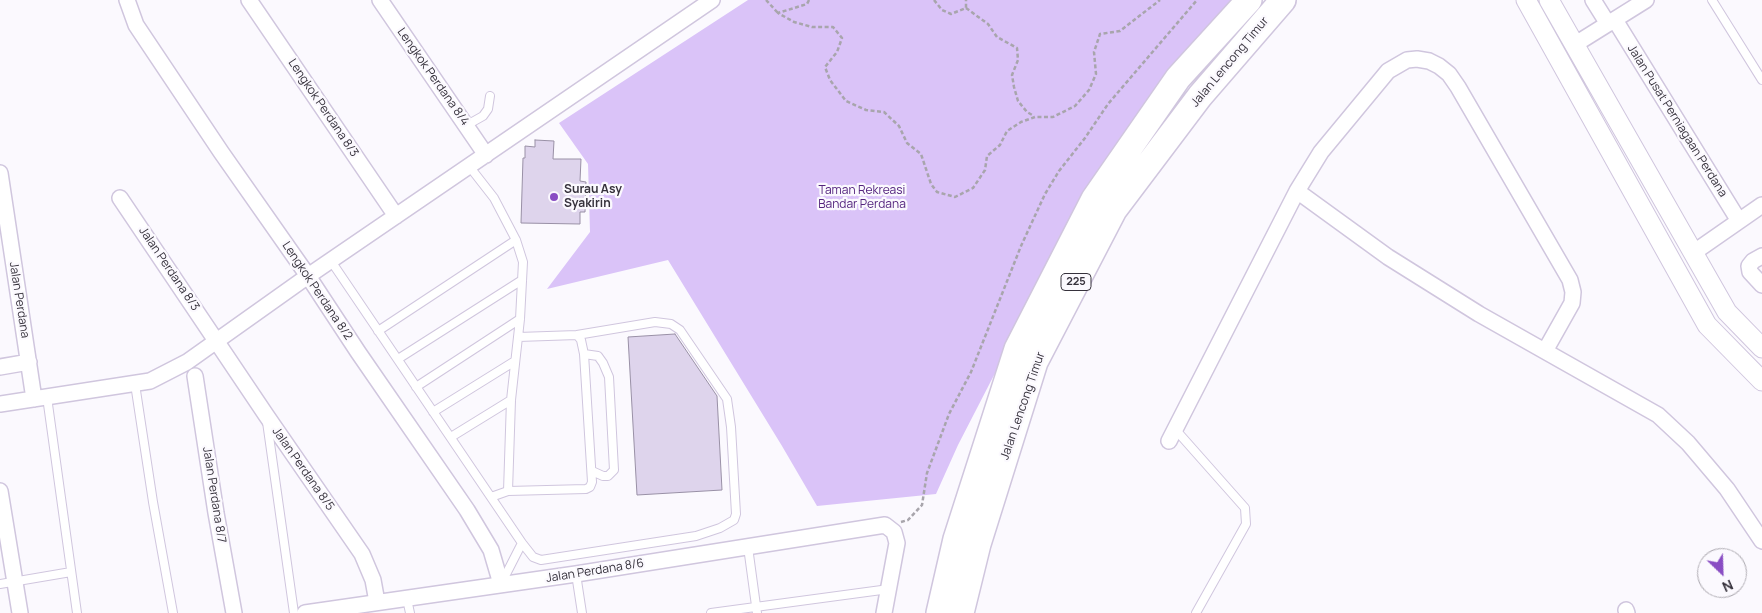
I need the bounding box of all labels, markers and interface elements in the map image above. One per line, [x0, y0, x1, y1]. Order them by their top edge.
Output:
street label: Jalan Lencong Timur [1188, 14, 1272, 110]
street label: Lengkok Perdana 8/4 [394, 26, 472, 128]
street label: Jalan Pusat Perniagaan Perdana [1624, 42, 1730, 200]
street label: Lengkok Perdana 8/3 [285, 56, 361, 160]
place label: Surau Asy Syakirin [564, 183, 622, 211]
park label: Taman Rekreasi Bandar Perdana [818, 184, 906, 212]
marker: Surau Asy Syakirin [548, 191, 560, 203]
street label: Jalan Perdana 8/3 [136, 224, 202, 314]
street label: Lengkok Perdana 8/2 [279, 239, 355, 343]
street label: Jalan Perdana [6, 261, 32, 339]
road number: 225 [1061, 274, 1091, 290]
street label: Jalan Lencong Timur [998, 350, 1048, 462]
street label: Jalan Perdana 8/5 [269, 425, 337, 513]
street label: Jalan Perdana 8/7 [199, 446, 229, 544]
north arrow [1697, 548, 1747, 598]
street label: Jalan Perdana 8/6 [545, 556, 645, 586]
text: N [1719, 576, 1736, 597]

